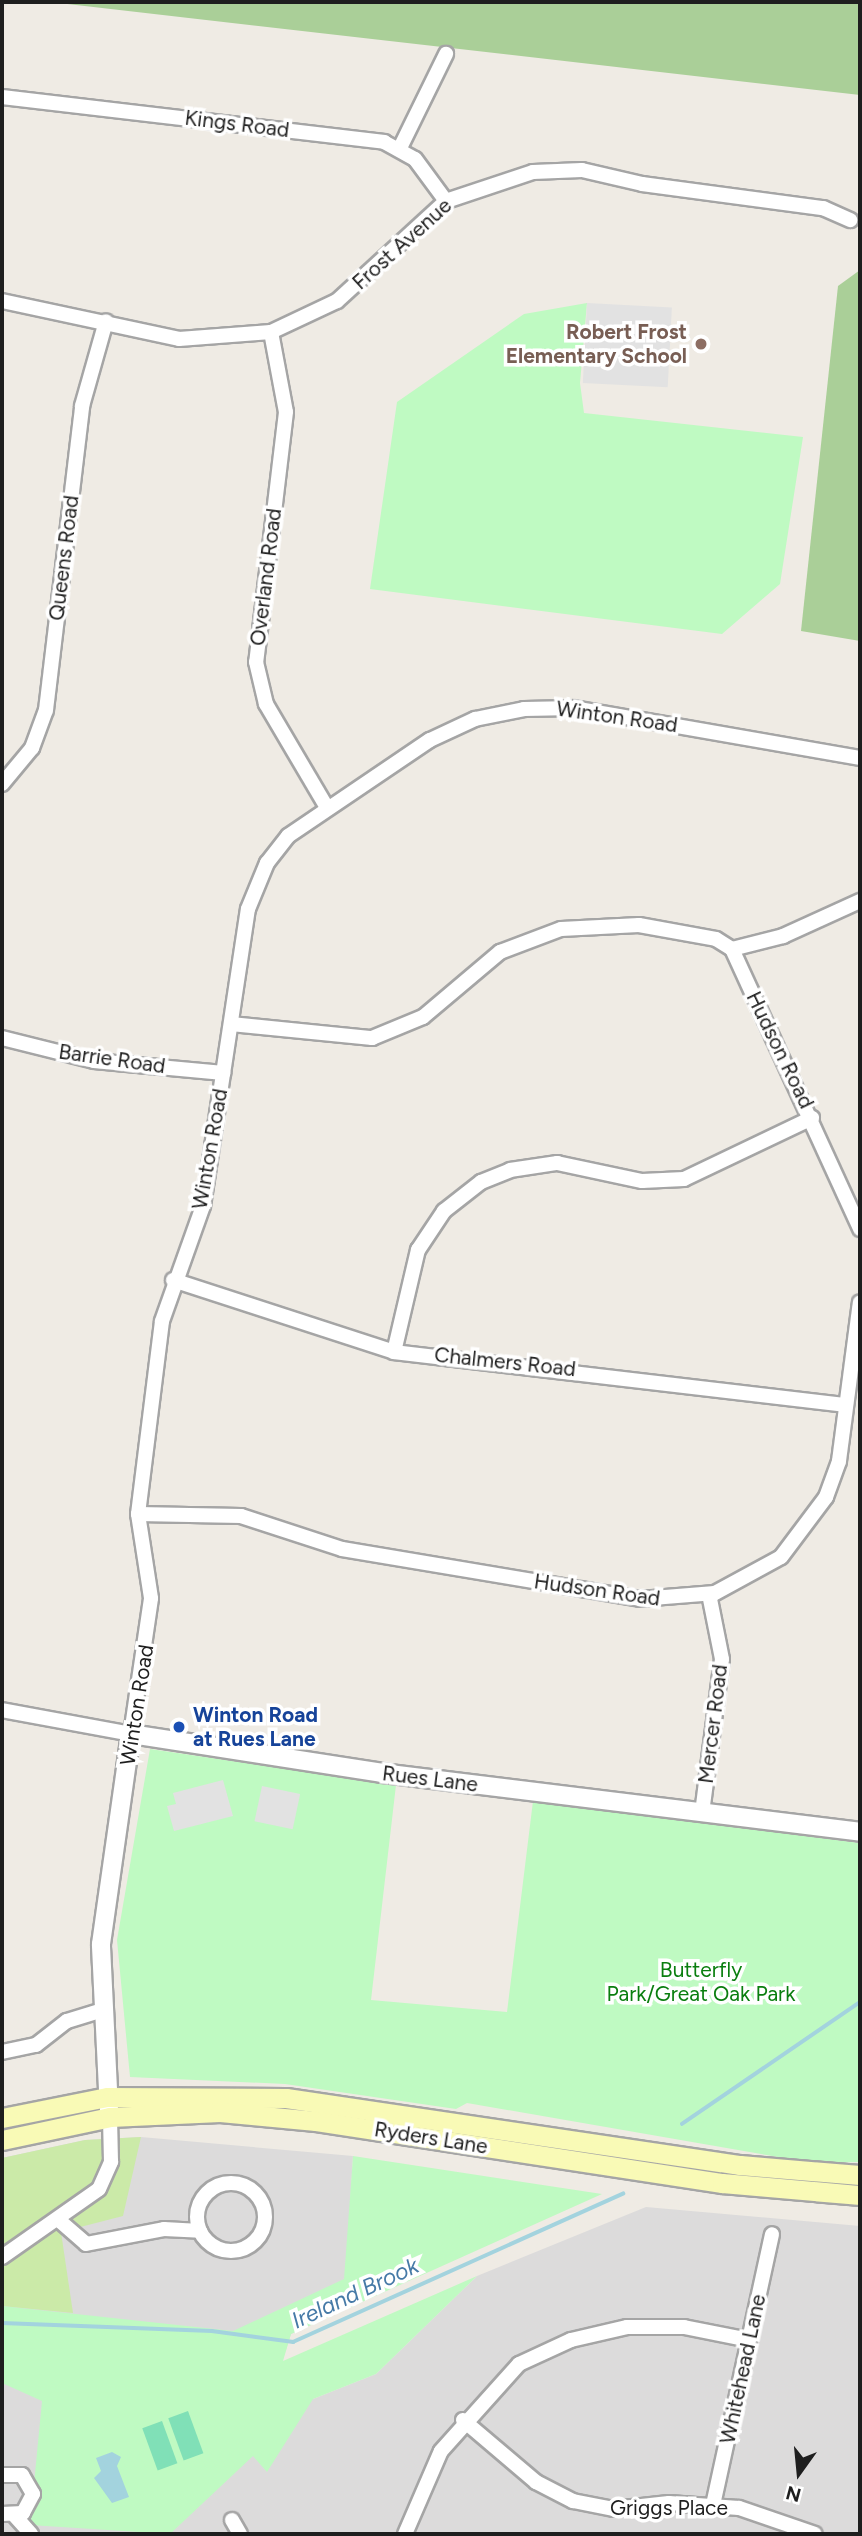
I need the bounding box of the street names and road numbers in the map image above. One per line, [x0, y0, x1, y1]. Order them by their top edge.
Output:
street label: Kings Road [183, 105, 291, 143]
street label: Frost Avenue [347, 193, 457, 295]
street label: Queens Road [44, 494, 84, 622]
street label: Overland Road [245, 507, 287, 647]
street label: Winton Road [555, 696, 679, 738]
street label: Hudson Road [741, 987, 819, 1113]
street label: Barrie Road [57, 1039, 167, 1079]
street label: Winton Road [187, 1087, 233, 1211]
street label: Chalmers Road [433, 1342, 577, 1382]
street label: Hudson Road [532, 1569, 662, 1611]
street label: Winton Road [115, 1643, 159, 1767]
street label: Mercer Road [693, 1663, 733, 1785]
street label: Rues Lane [381, 1761, 479, 1797]
street label: Ryders Lane [372, 2117, 490, 2159]
street label: Whitehead Lane [715, 2292, 771, 2446]
street label: Griggs Place [610, 2495, 728, 2521]

